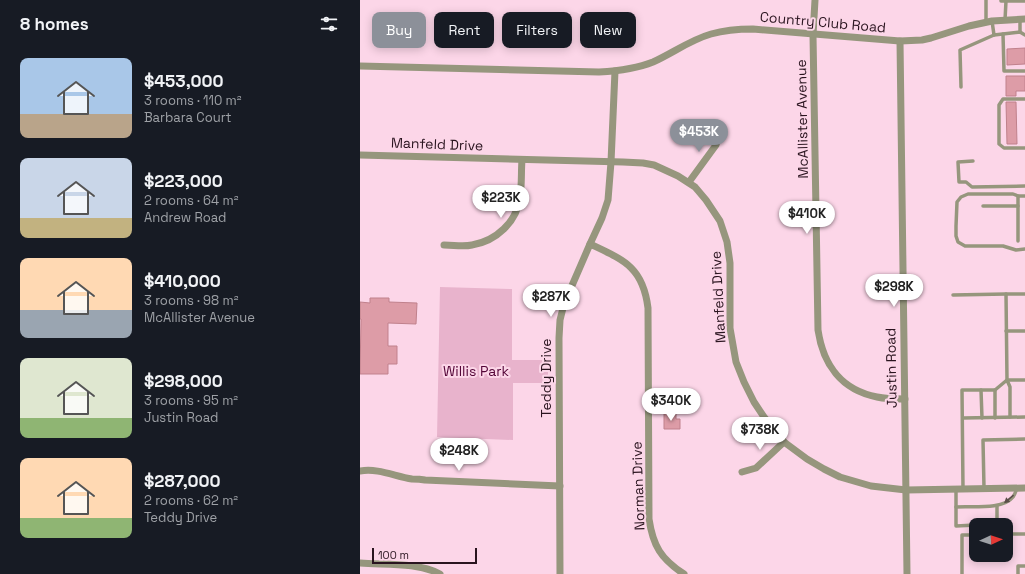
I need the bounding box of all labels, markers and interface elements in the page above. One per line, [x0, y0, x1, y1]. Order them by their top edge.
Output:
street label: Country Club Road [759, 8, 887, 36]
chip: Buy [372, 12, 426, 48]
chip: Rent [434, 12, 494, 48]
chip: Filters [502, 12, 572, 48]
chip: New [580, 12, 636, 48]
text: 8 homes [20, 13, 89, 35]
icon: filters [318, 13, 340, 35]
street label: McAllister Avenue [792, 59, 812, 179]
text: $453,000 [144, 70, 224, 92]
icon: home [52, 74, 100, 122]
text: 3 rooms · 110 m² [144, 92, 242, 109]
text: Barbara Court [144, 109, 232, 126]
pin: $453K [671, 119, 727, 153]
text: $453K [679, 123, 719, 140]
street label: Manfeld Drive [391, 133, 483, 155]
text: $223,000 [144, 170, 223, 192]
icon: home [52, 174, 100, 222]
pin: $223K [473, 185, 529, 219]
text: $223K [481, 189, 521, 206]
text: 2 rooms · 64 m² [144, 192, 238, 209]
pin: $410K [779, 201, 835, 235]
text: $410K [788, 205, 826, 222]
text: Andrew Road [144, 209, 226, 226]
street label: Manfeld Drive [707, 250, 729, 344]
text: $410,000 [144, 270, 221, 292]
icon: home [52, 274, 100, 322]
pin: $298K [866, 274, 922, 308]
text: $298K [874, 278, 914, 295]
pin: $287K [523, 284, 579, 318]
text: $287K [532, 288, 570, 305]
text: 3 rooms · 98 m² [144, 292, 238, 309]
text: McAllister Avenue [144, 309, 255, 326]
street label: Justin Road [881, 328, 901, 408]
street label: Teddy Drive [537, 339, 555, 417]
park label: Willis Park [443, 362, 509, 380]
text: $298,000 [144, 370, 223, 392]
icon: home [52, 374, 100, 422]
pin: $340K [643, 388, 699, 422]
text: 3 rooms · 95 m² [144, 392, 238, 409]
text: $340K [651, 392, 691, 409]
text: Justin Road [144, 409, 218, 426]
pin: $738K [732, 417, 788, 451]
text: $738K [741, 421, 779, 438]
pin: $248K [431, 438, 487, 472]
street label: Norman Drive [627, 441, 649, 531]
text: $248K [439, 442, 479, 459]
text: $287,000 [144, 470, 221, 492]
icon: home [52, 474, 100, 522]
text: 2 rooms · 62 m² [144, 492, 238, 509]
one-way arrow [1004, 495, 1014, 504]
text: Teddy Drive [144, 509, 217, 526]
north arrow [969, 518, 1013, 562]
map controls [969, 518, 1013, 562]
scale bar [372, 546, 477, 565]
text: 100 m [378, 548, 409, 562]

